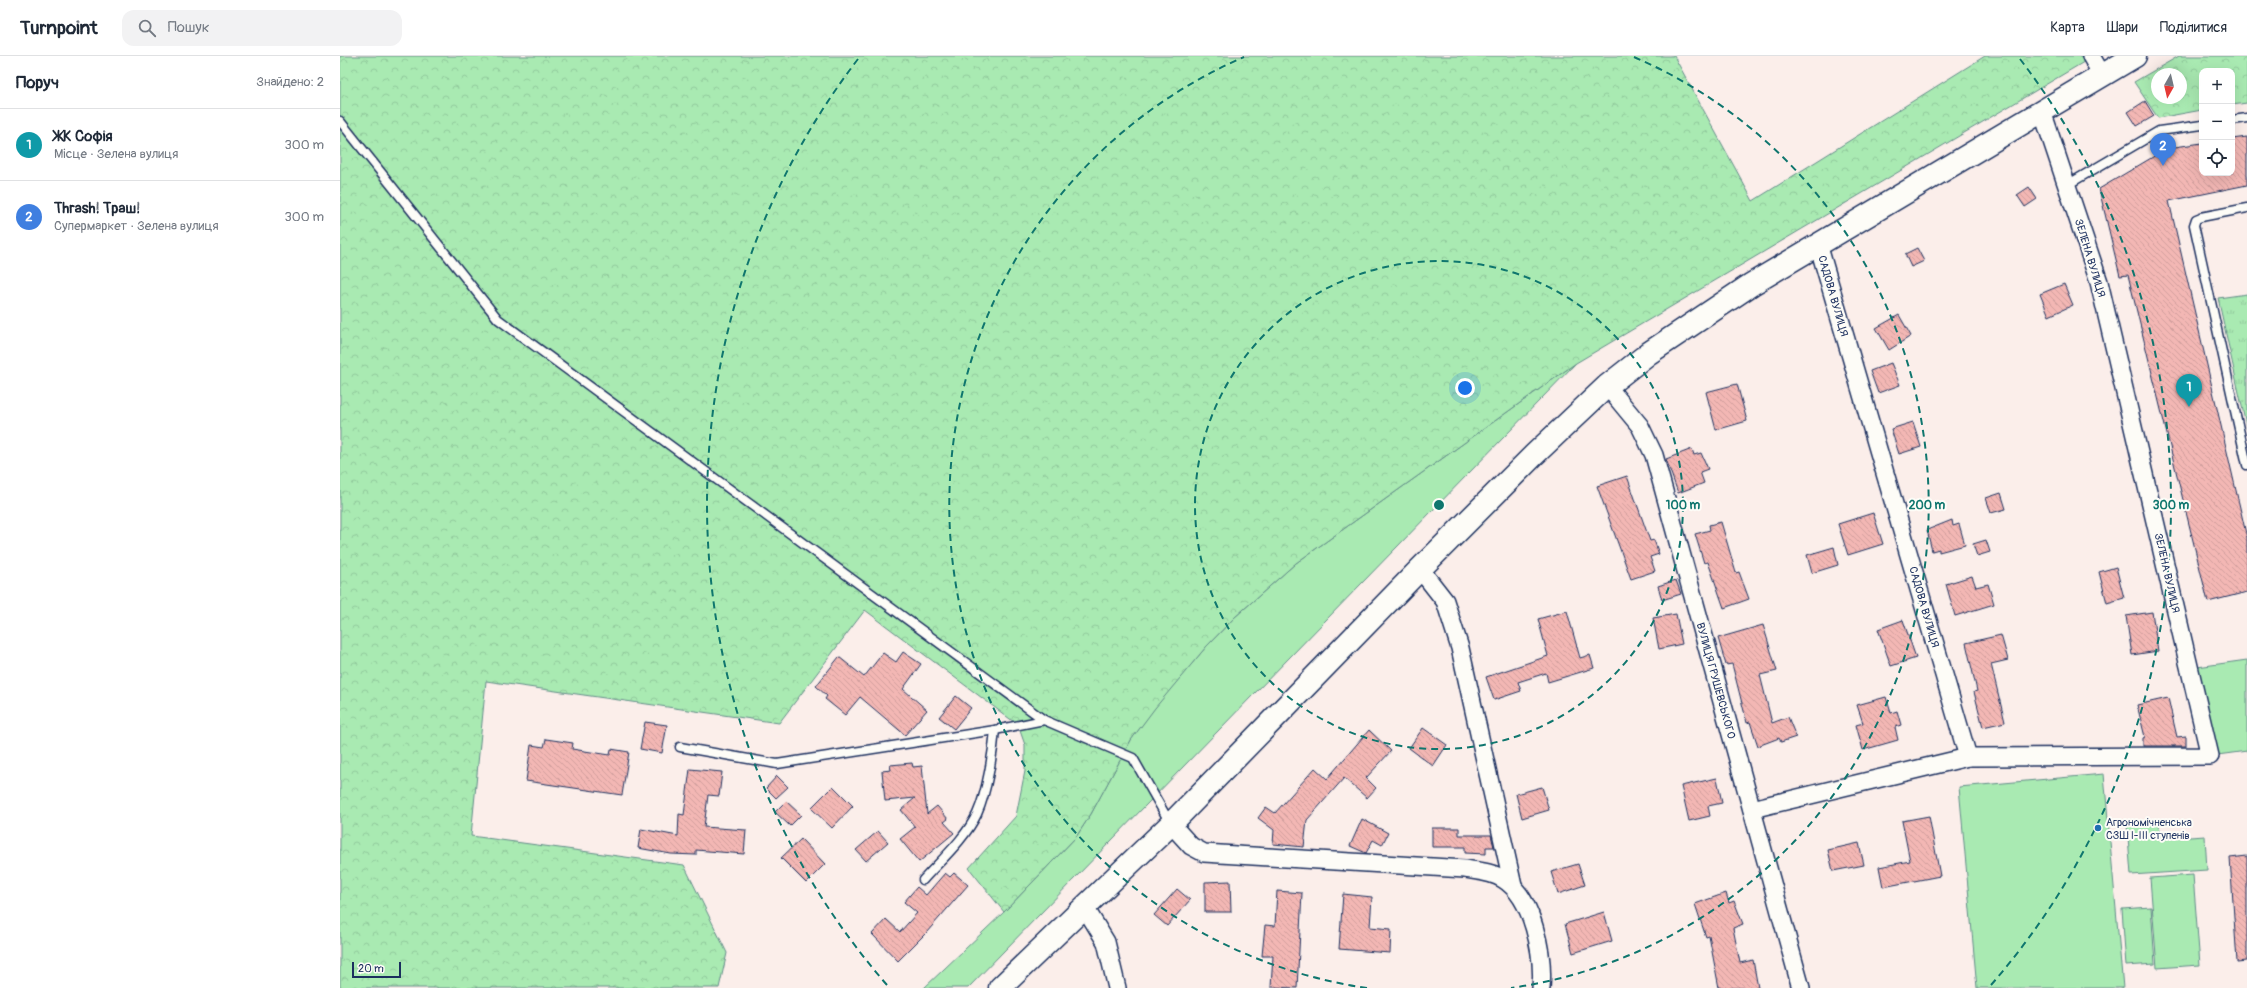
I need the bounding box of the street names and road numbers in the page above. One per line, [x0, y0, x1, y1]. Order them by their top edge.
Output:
street label: ЗЕЛЕНА ВУЛИЦЯ [2072, 217, 2108, 299]
street label: САДОВА ВУЛИЦЯ [1815, 254, 1851, 338]
street label: ЗЕЛЕНА ВУЛИЦЯ [2152, 532, 2182, 614]
street label: САДОВА ВУЛИЦЯ [1906, 565, 1942, 649]
street label: ВУЛИЦЯ ГРУШЕВСЬКОГО [1694, 621, 1738, 740]

